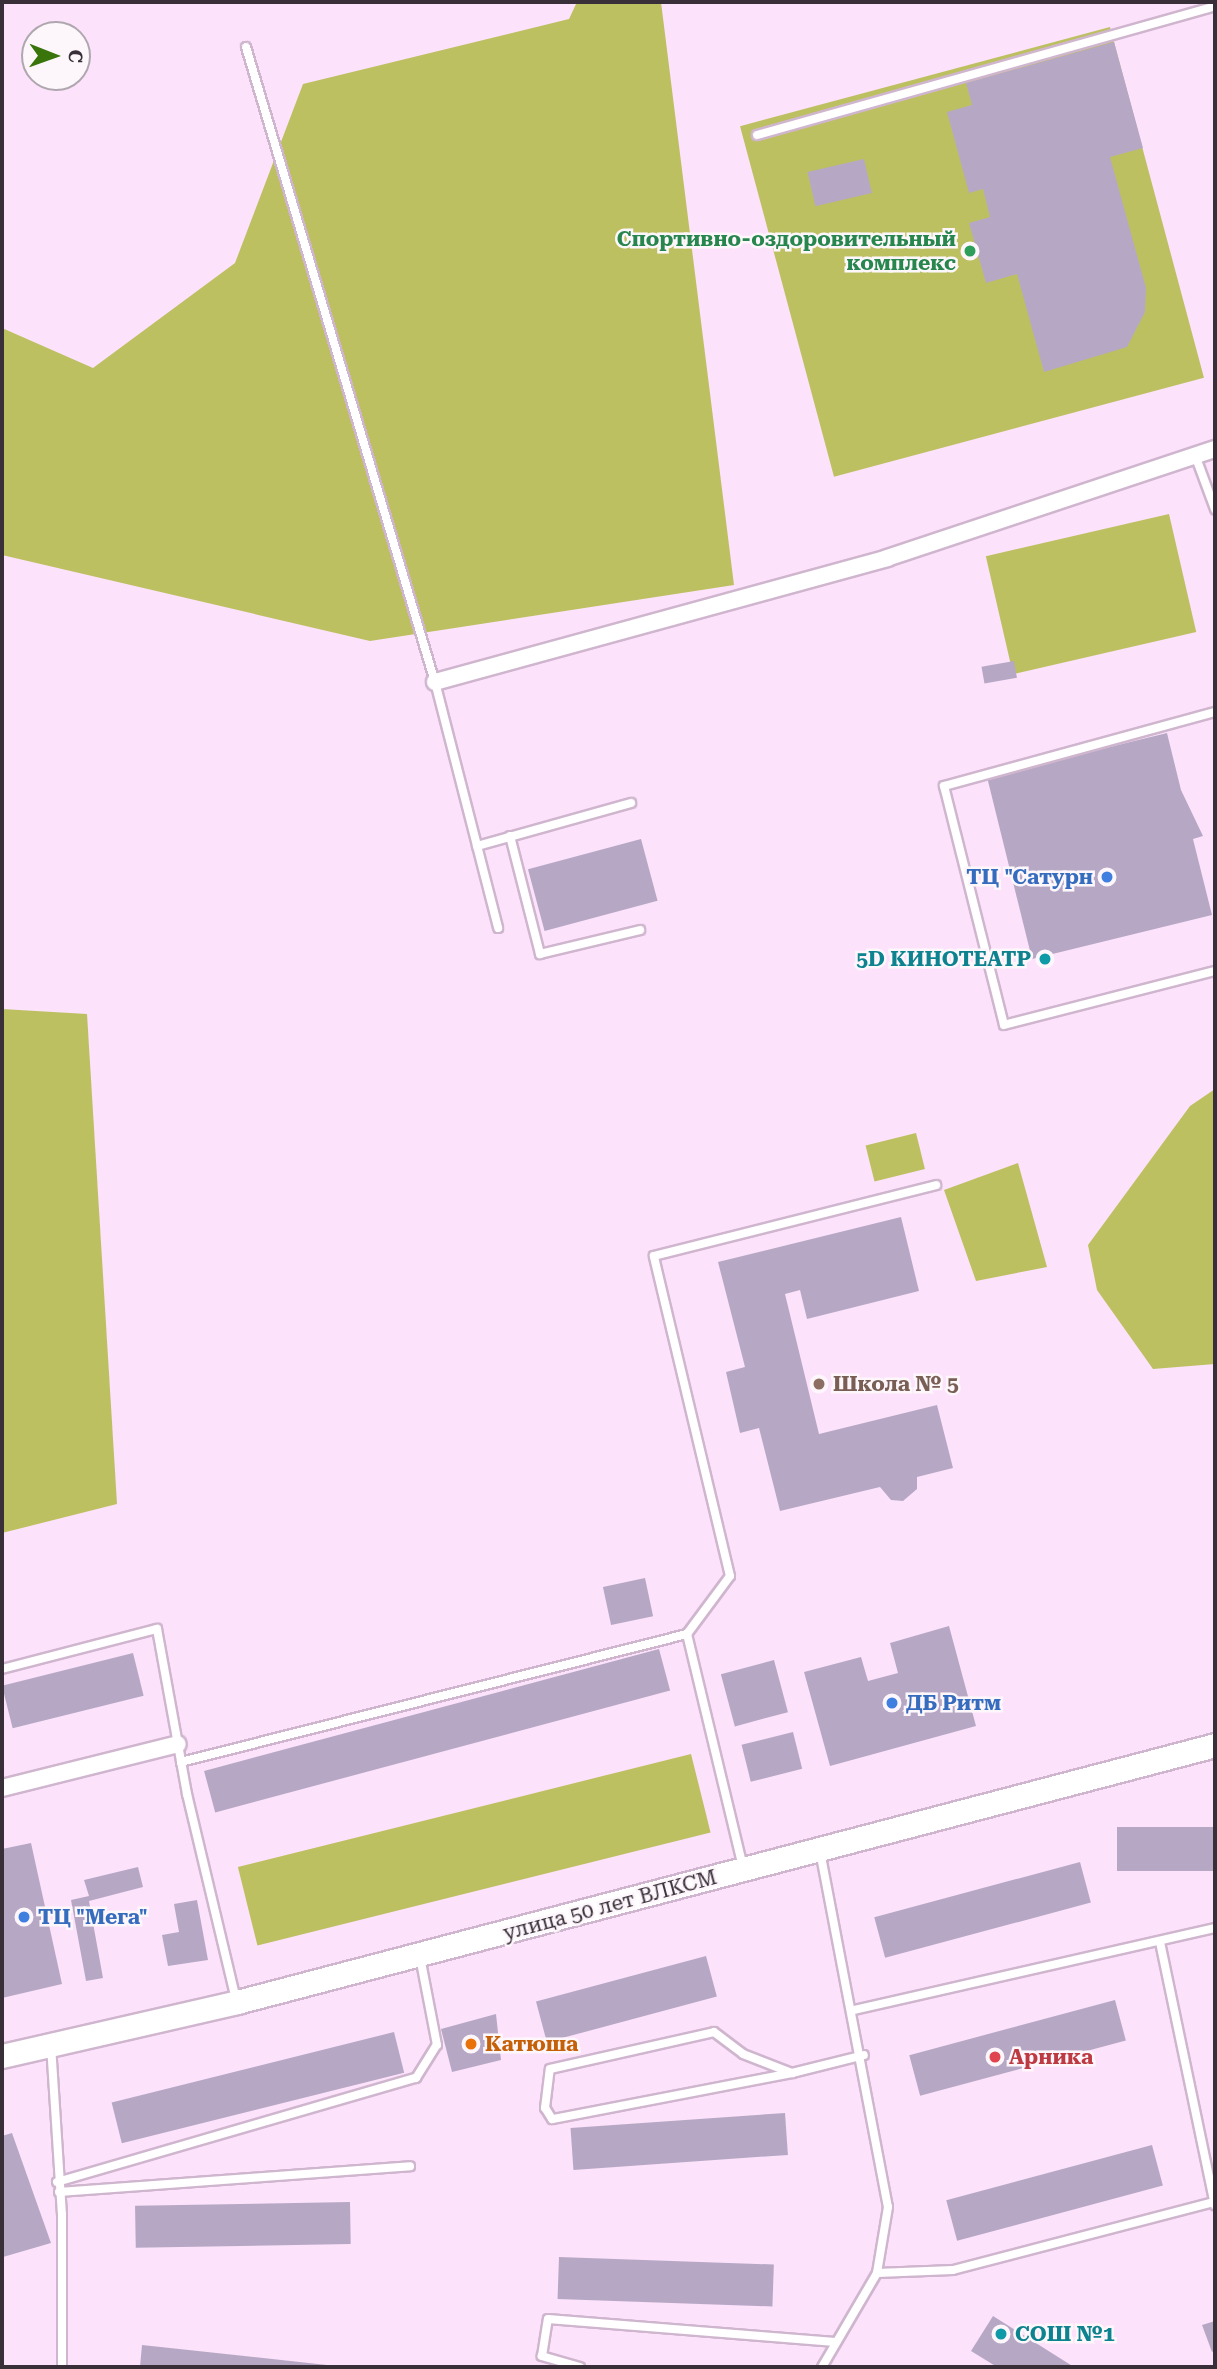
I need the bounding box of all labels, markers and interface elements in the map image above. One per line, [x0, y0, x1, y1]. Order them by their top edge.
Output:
north arrow [21, 21, 91, 91]
text: С [64, 49, 87, 63]
place label: Спортивно-оздоровительный комплекс [617, 226, 956, 276]
marker: Спортивно-оздоровительный комплекс [962, 243, 978, 259]
place label: ТЦ "Сатурн [966, 864, 1093, 890]
marker: ТЦ "Сатурн [1099, 869, 1115, 885]
place label: 5D КИНОТЕАТР [856, 946, 1031, 972]
marker: 5D КИНОТЕАТР [1037, 951, 1053, 967]
place label: Школа № 5 [833, 1371, 959, 1397]
marker: Школа № 5 [811, 1376, 827, 1392]
place label: ДБ Ритм [906, 1690, 1001, 1716]
marker: ДБ Ритм [884, 1695, 900, 1711]
street label: улица 50 лет ВЛКСМ [500, 1864, 720, 1946]
place label: ТЦ "Мега" [38, 1904, 148, 1930]
marker: ТЦ "Мега" [16, 1909, 32, 1925]
place label: Катюша [485, 2031, 578, 2057]
marker: Катюша [463, 2036, 479, 2052]
place label: Арника [1009, 2044, 1093, 2070]
marker: Арника [987, 2049, 1003, 2065]
place label: СОШ №1 [1015, 2321, 1115, 2347]
marker: СОШ №1 [993, 2326, 1009, 2342]

